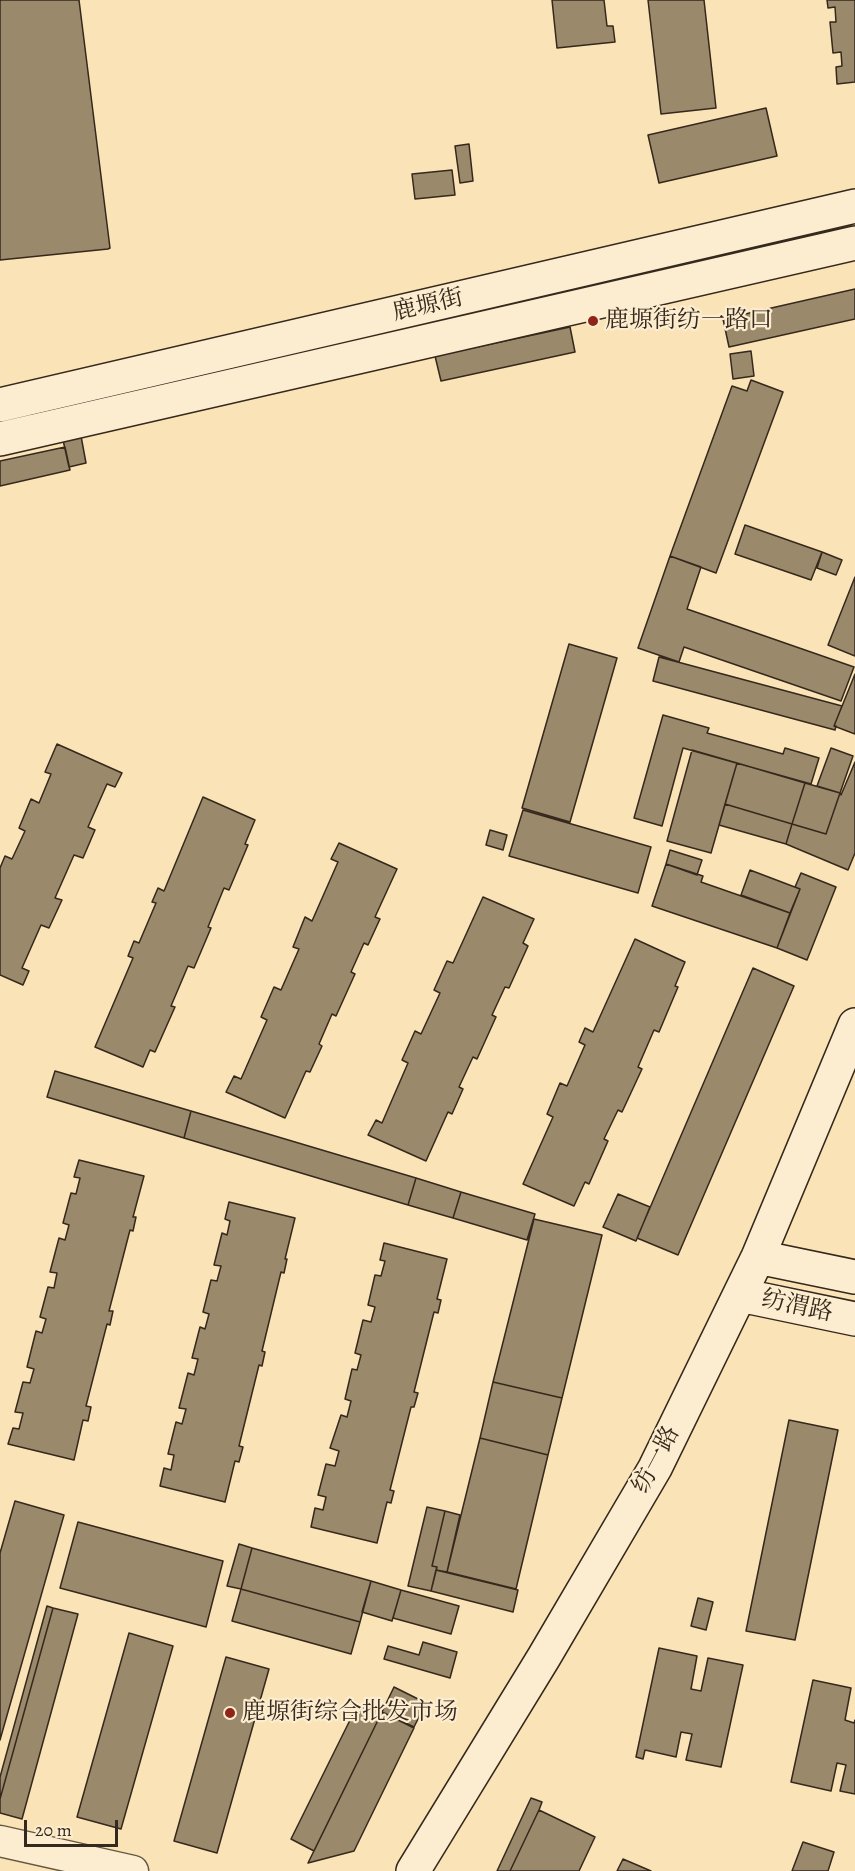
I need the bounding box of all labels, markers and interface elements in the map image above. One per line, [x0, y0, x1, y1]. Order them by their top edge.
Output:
street label: 鹿塬街 [390, 284, 466, 328]
place label: 鹿塬街纺一路口 [605, 307, 773, 335]
marker: 鹿塬街纺一路口 [586, 314, 600, 328]
street label: 纺渭路 [759, 1285, 835, 1329]
street label: 纺一路 [627, 1421, 687, 1499]
place label: 鹿塬街综合批发市场 [242, 1699, 458, 1727]
marker: 鹿塬街综合批发市场 [223, 1706, 237, 1720]
scale bar [27, 1808, 122, 1846]
text: 20 m [35, 1818, 72, 1842]

